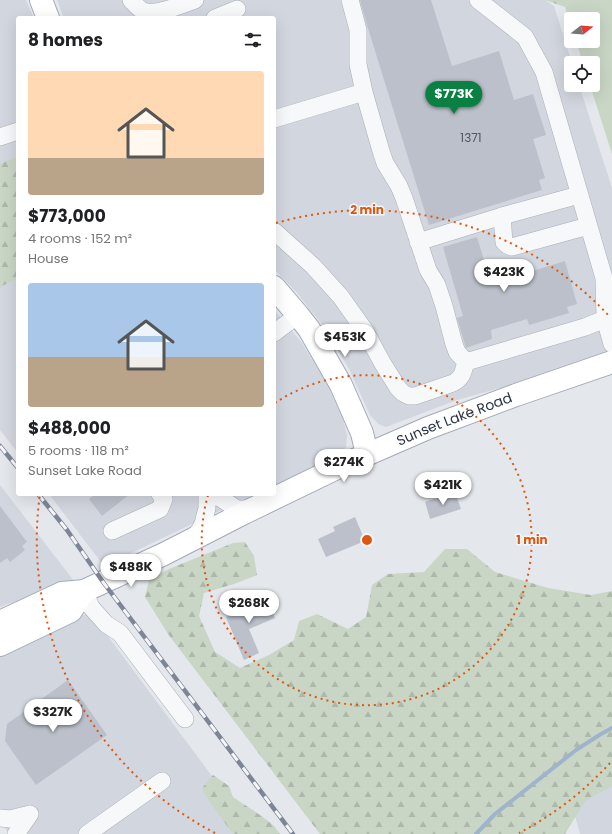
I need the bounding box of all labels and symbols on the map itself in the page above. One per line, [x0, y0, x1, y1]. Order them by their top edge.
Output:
north arrow [564, 12, 600, 48]
pin: $773K [426, 81, 482, 115]
house number: 1371 [460, 129, 482, 146]
text: 2 min [350, 201, 384, 218]
pin: $423K [476, 259, 532, 293]
pin: $453K [317, 324, 373, 358]
street label: Sunset Lake Road [393, 387, 515, 451]
pin: $274K [316, 449, 372, 483]
pin: $421K [415, 472, 471, 506]
text: 1 min [516, 531, 548, 548]
centre of rings [360, 533, 374, 547]
pin: $488K [103, 554, 159, 588]
pin: $268K [221, 590, 277, 624]
pin: $327K [25, 699, 81, 733]

